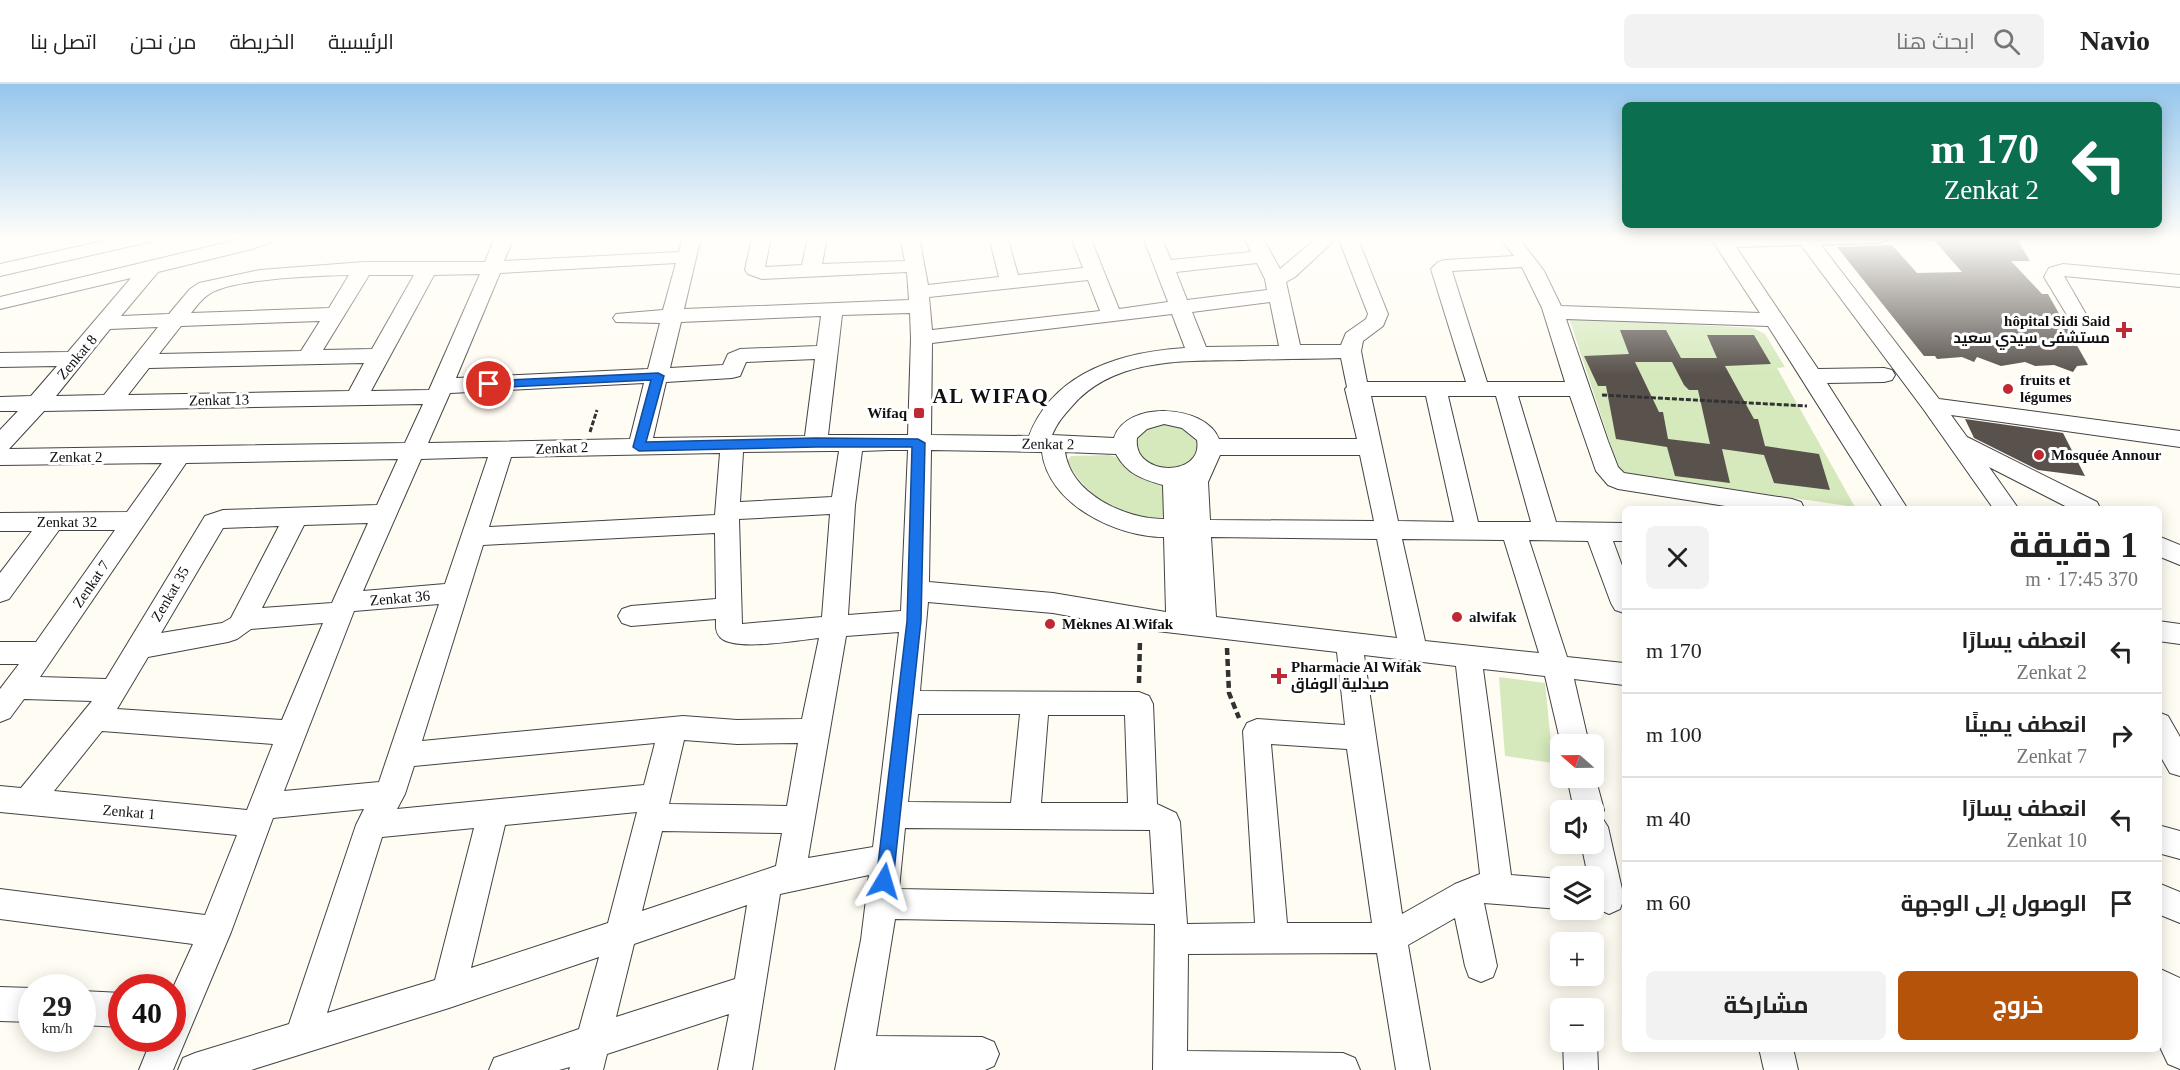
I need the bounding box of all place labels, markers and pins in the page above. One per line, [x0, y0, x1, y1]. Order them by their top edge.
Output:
place label: hôpital Sidi Said مستشفى سيدي سعيد [1953, 313, 2111, 350]
marker: hôpital Sidi Said مستشفى سيدي سعيد [2115, 321, 2133, 339]
pin [463, 358, 514, 409]
place label: fruits et légumes [2020, 372, 2072, 405]
marker: fruits et légumes [2001, 382, 2015, 396]
place label: Wifaq [867, 405, 908, 421]
marker: Wifaq [912, 406, 926, 420]
place label: Mosquée Annour [2051, 447, 2162, 463]
marker: Mosquée Annour [2032, 448, 2046, 462]
place label: alwifak [1469, 609, 1517, 625]
marker: alwifak [1450, 610, 1464, 624]
place label: Meknes Al Wifak [1062, 616, 1174, 632]
marker: Meknes Al Wifak [1043, 617, 1057, 631]
place label: Pharmacie Al Wifak صيدلية الوفاق [1291, 659, 1422, 693]
marker: Pharmacie Al Wifak صيدلية الوفاق [1272, 669, 1286, 683]

